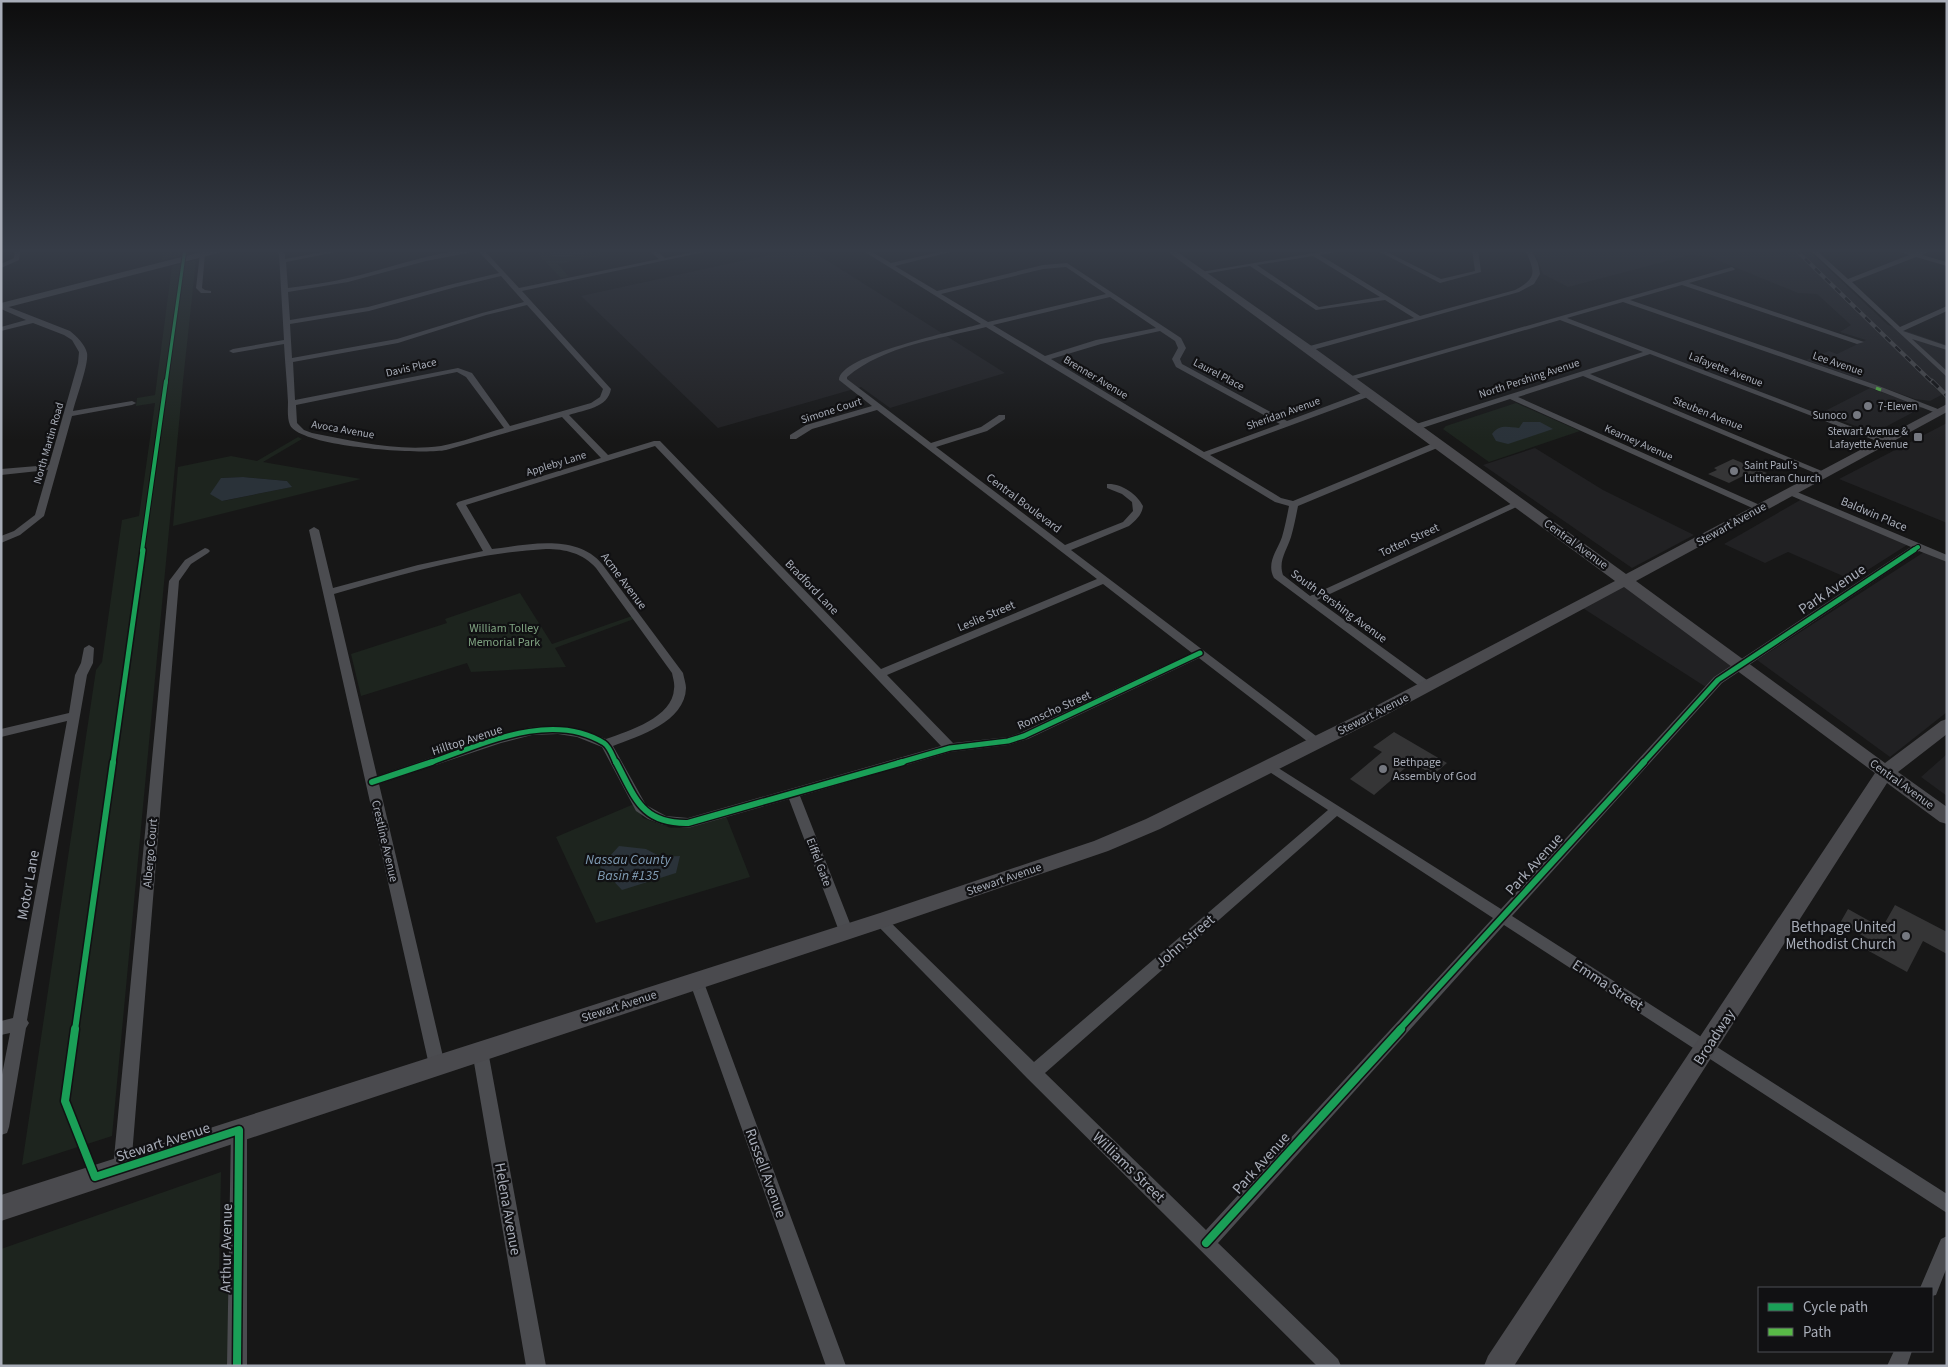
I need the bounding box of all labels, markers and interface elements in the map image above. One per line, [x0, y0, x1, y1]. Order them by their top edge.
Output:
street label: Lafayette Avenue [1686, 348, 1766, 391]
street label: Lee Avenue [1811, 348, 1865, 379]
street label: Brenner Avenue [1061, 352, 1131, 403]
street label: Davis Place [384, 354, 439, 381]
street label: Laurel Place [1191, 355, 1247, 394]
street label: North Pershing Avenue [1477, 355, 1582, 402]
street label: Sheridan Avenue [1244, 393, 1323, 434]
street label: Steuben Avenue [1671, 393, 1746, 435]
street label: Simone Court [799, 394, 864, 427]
place label: 7-Eleven [1878, 399, 1918, 414]
marker: 7-Eleven [1862, 400, 1874, 412]
street label: North Martin Road [30, 401, 67, 486]
place label: Sunoco [1812, 408, 1847, 423]
marker: Sunoco [1851, 409, 1863, 421]
street label: Avoca Avenue [310, 417, 376, 442]
street label: Kearney Avenue [1602, 421, 1676, 465]
place label: Stewart Avenue & Lafayette Avenue [1827, 424, 1909, 452]
marker: Stewart Avenue & Lafayette Avenue [1912, 431, 1924, 443]
street label: Appleby Lane [524, 447, 589, 480]
place label: Saint Paul's Lutheran Church [1744, 458, 1821, 486]
marker: Saint Paul's Lutheran Church [1728, 465, 1740, 477]
street label: Central Boulevard [983, 470, 1065, 537]
street label: Baldwin Place [1838, 493, 1910, 536]
street label: Stewart Avenue [1693, 498, 1770, 551]
street label: Central Avenue [1540, 515, 1611, 574]
street label: Totten Street [1376, 519, 1442, 562]
street label: Acme Avenue [597, 549, 651, 613]
street label: Bradford Lane [781, 556, 842, 619]
street label: Park Avenue [1794, 559, 1870, 620]
street label: South Pershing Avenue [1287, 566, 1390, 647]
street label: Leslie Street [955, 597, 1018, 636]
park label: William Tolley Memorial Park [468, 620, 540, 651]
street label: Romscho Street [1015, 687, 1094, 734]
street label: Stewart Avenue [1335, 689, 1412, 740]
street label: Hilltop Avenue [430, 721, 505, 760]
place label: Bethpage Assembly of God [1393, 754, 1476, 785]
street label: Central Avenue [1866, 755, 1937, 814]
marker: Bethpage Assembly of God [1377, 763, 1389, 775]
street label: Crestline Avenue [367, 798, 402, 884]
street label: Albergo Court [139, 818, 162, 888]
street label: Park Avenue [1501, 829, 1568, 900]
street label: Eiffel Gate [802, 836, 836, 889]
street label: Motor Lane [12, 849, 45, 922]
water label: Nassau County Basin #135 [585, 850, 671, 886]
street label: Stewart Avenue [964, 859, 1044, 900]
street label: John Street [1151, 910, 1219, 973]
place label: Bethpage United Methodist Church [1785, 917, 1896, 955]
marker: Bethpage United Methodist Church [1900, 930, 1912, 942]
street label: Emma Street [1568, 955, 1647, 1016]
street label: Stewart Avenue [579, 986, 659, 1027]
street label: Broadway [1688, 1005, 1740, 1069]
street label: Stewart Avenue [113, 1117, 213, 1168]
street label: Russell Avenue [740, 1126, 791, 1221]
street label: Williams Street [1088, 1127, 1170, 1207]
street label: Park Avenue [1228, 1128, 1295, 1199]
street label: Helena Avenue [489, 1161, 526, 1257]
street label: Arthur Avenue [215, 1203, 238, 1293]
legend [1758, 1287, 1933, 1352]
text: Cycle path [1803, 1297, 1868, 1318]
text: Path [1803, 1322, 1831, 1343]

